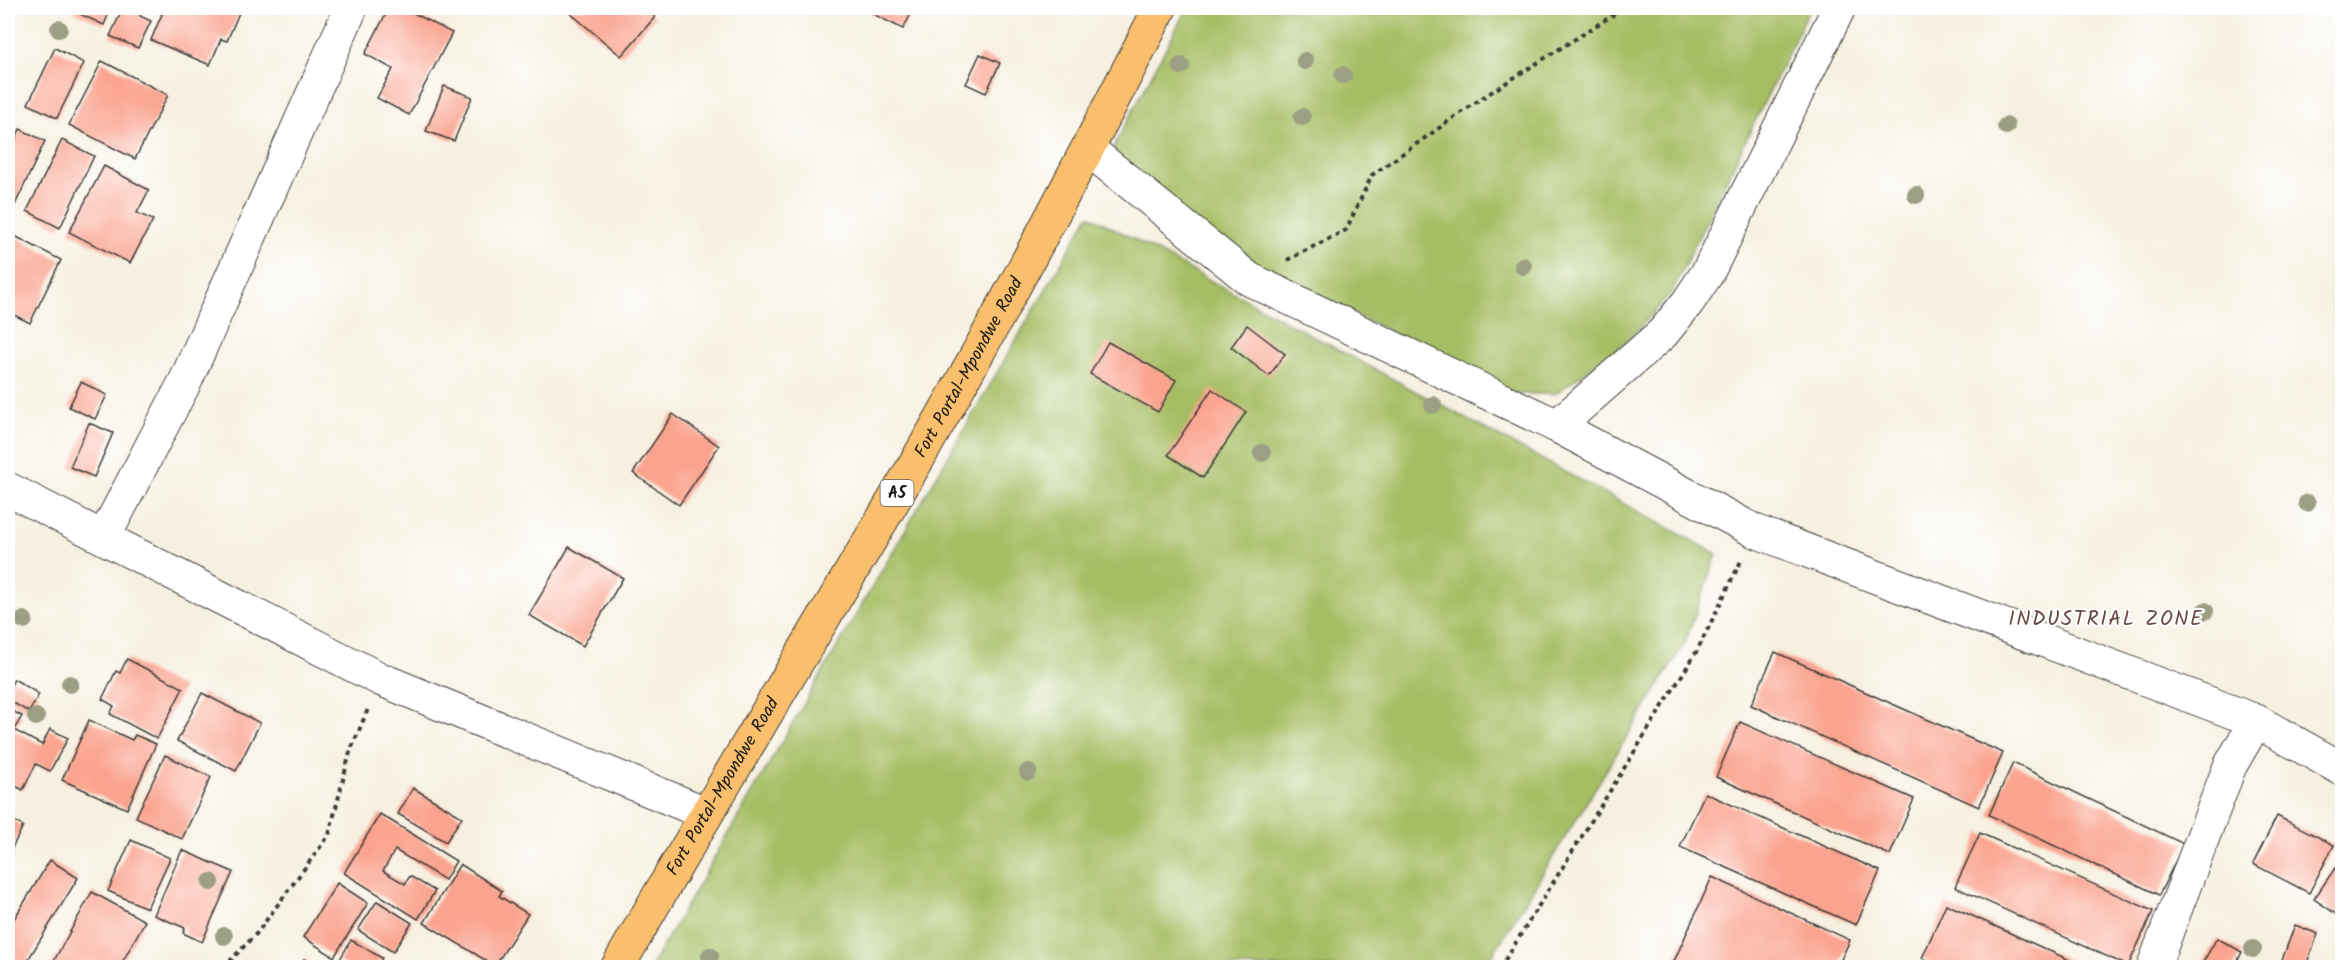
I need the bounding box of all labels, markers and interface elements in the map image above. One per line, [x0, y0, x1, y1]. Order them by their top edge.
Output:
street label: Fort Portal-Mpondwe Road [907, 271, 1032, 463]
road number: A5 [880, 480, 914, 506]
district label: INDUSTRIAL ZONE [2008, 603, 2204, 636]
street label: Fort Portal-Mpondwe Road [659, 691, 788, 881]

